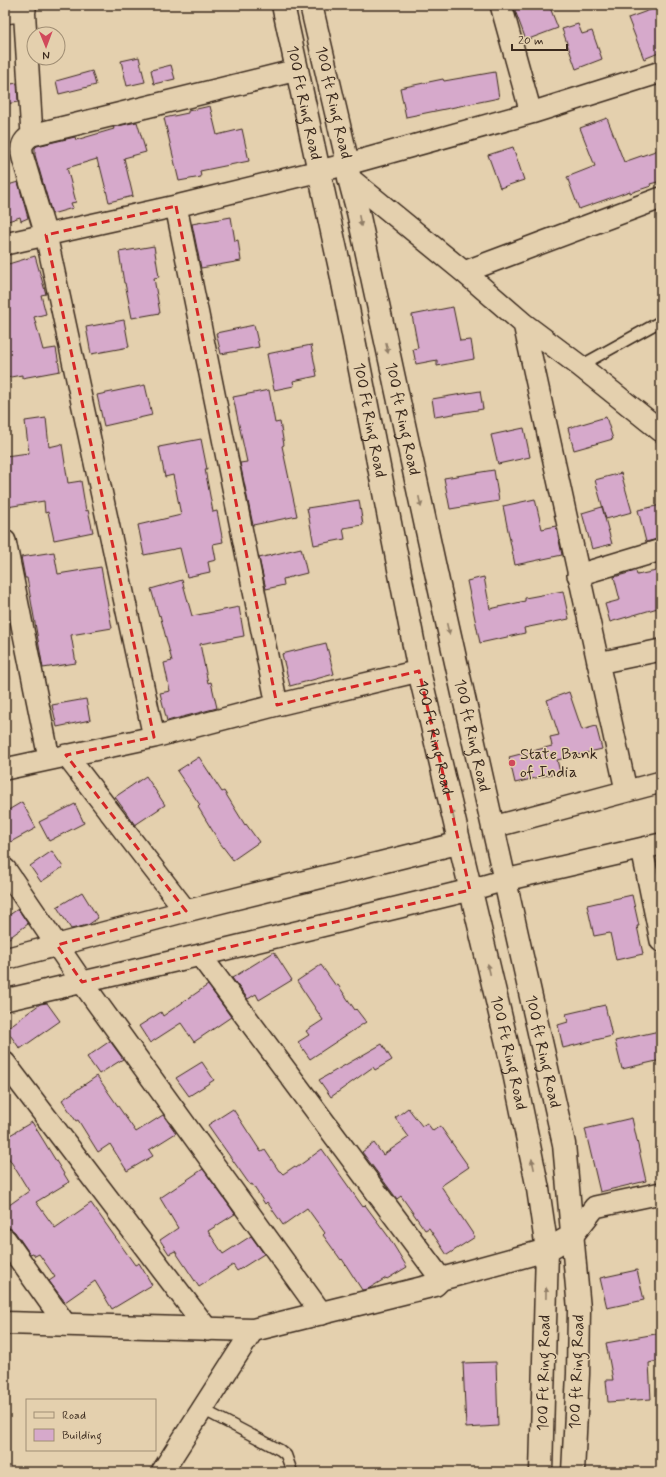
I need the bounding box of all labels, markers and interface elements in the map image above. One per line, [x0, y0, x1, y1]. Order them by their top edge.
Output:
north arrow [26, 26, 66, 66]
scale bar [512, 26, 567, 52]
text: 20 m [518, 33, 544, 49]
street label: 100 Ft Ring Road [282, 44, 327, 162]
street label: 100 ft Ring Road [310, 44, 357, 161]
text: N [42, 48, 50, 62]
one-way arrow [357, 214, 363, 227]
one-way arrow [385, 341, 391, 354]
street label: 100 ft Ring Road [380, 360, 425, 477]
street label: 100 Ft Ring Road [348, 361, 391, 479]
one-way arrow [418, 496, 424, 508]
one-way arrow [445, 623, 451, 635]
street label: 100 ft Ring Road [449, 677, 495, 794]
street label: 100 Ft Ring Road [411, 678, 458, 797]
place label: State Bank of India [520, 744, 598, 783]
marker: State Bank of India [507, 758, 517, 768]
one-way arrow [449, 809, 455, 822]
one-way arrow [486, 963, 492, 975]
street label: 100 ft Ring Road [520, 993, 566, 1110]
street label: 100 Ft Ring Road [486, 994, 532, 1112]
one-way arrow [529, 1158, 535, 1170]
one-way arrow [543, 1286, 549, 1299]
street label: 100 ft Ring Road [565, 1314, 590, 1430]
street label: 100 Ft Ring Road [532, 1315, 557, 1431]
legend [26, 1399, 156, 1451]
text: Road [62, 1408, 86, 1424]
text: Building [62, 1428, 102, 1445]

